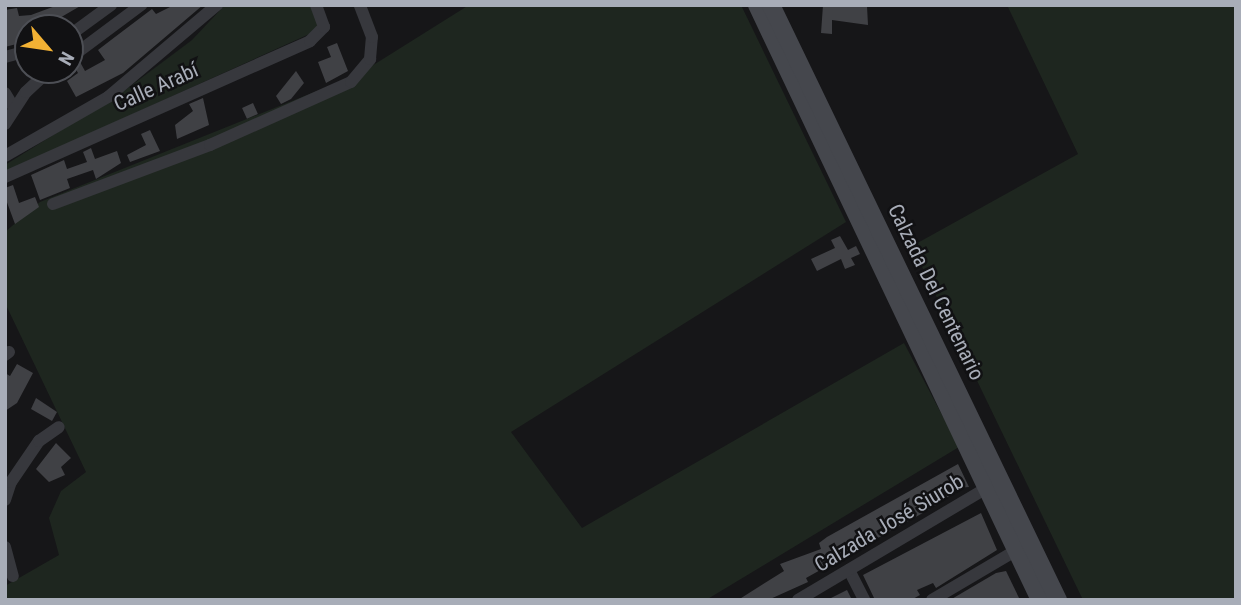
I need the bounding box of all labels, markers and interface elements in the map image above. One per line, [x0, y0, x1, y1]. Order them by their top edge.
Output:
north arrow [14, 14, 84, 84]
text: N [53, 48, 79, 69]
street label: Calle Arabí [110, 57, 202, 117]
street label: Calzada Del Centenario [882, 200, 990, 384]
street label: Calzada José Siurob [810, 469, 968, 577]

